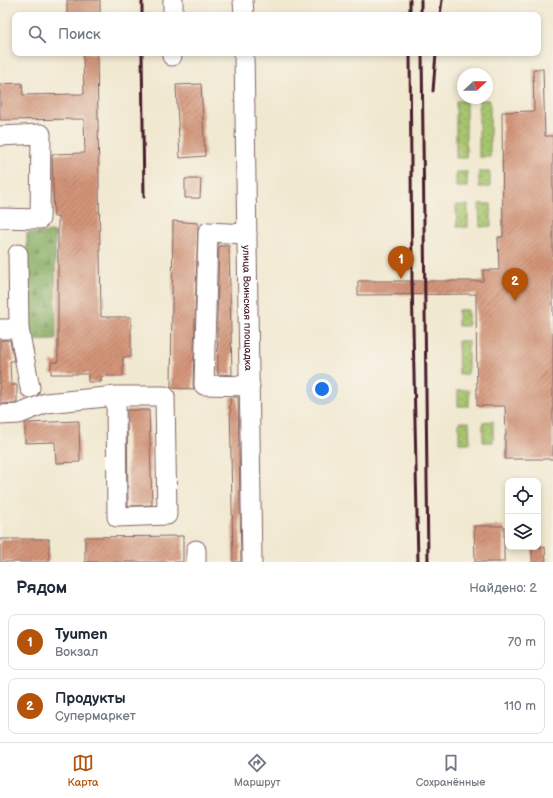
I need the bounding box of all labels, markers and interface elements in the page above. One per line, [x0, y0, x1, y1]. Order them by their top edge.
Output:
search box [12, 12, 541, 56]
icon: search [26, 23, 48, 45]
text: Поиск [58, 25, 101, 44]
north arrow [457, 68, 493, 104]
street label: улица Воинская площадка [240, 245, 254, 371]
pin: 1 [388, 246, 414, 279]
pin: 2 [502, 268, 528, 301]
your location [312, 379, 332, 399]
map controls [505, 478, 541, 550]
button: locate [505, 478, 541, 514]
button: layers [505, 514, 541, 550]
text: Рядом [16, 578, 67, 598]
text: Найдено: 2 [469, 580, 537, 596]
text: Tyumen [55, 625, 108, 644]
text: 1 [27, 634, 33, 650]
text: 70 m [508, 634, 536, 650]
text: Вокзал [55, 644, 98, 660]
text: Продукты [55, 689, 126, 708]
text: 2 [26, 698, 34, 714]
text: 110 m [504, 698, 536, 714]
text: Супермаркет [55, 708, 136, 724]
tab: Карта [68, 752, 99, 789]
tab: Маршрут [234, 752, 281, 789]
tab: Сохранённые [416, 752, 485, 789]

